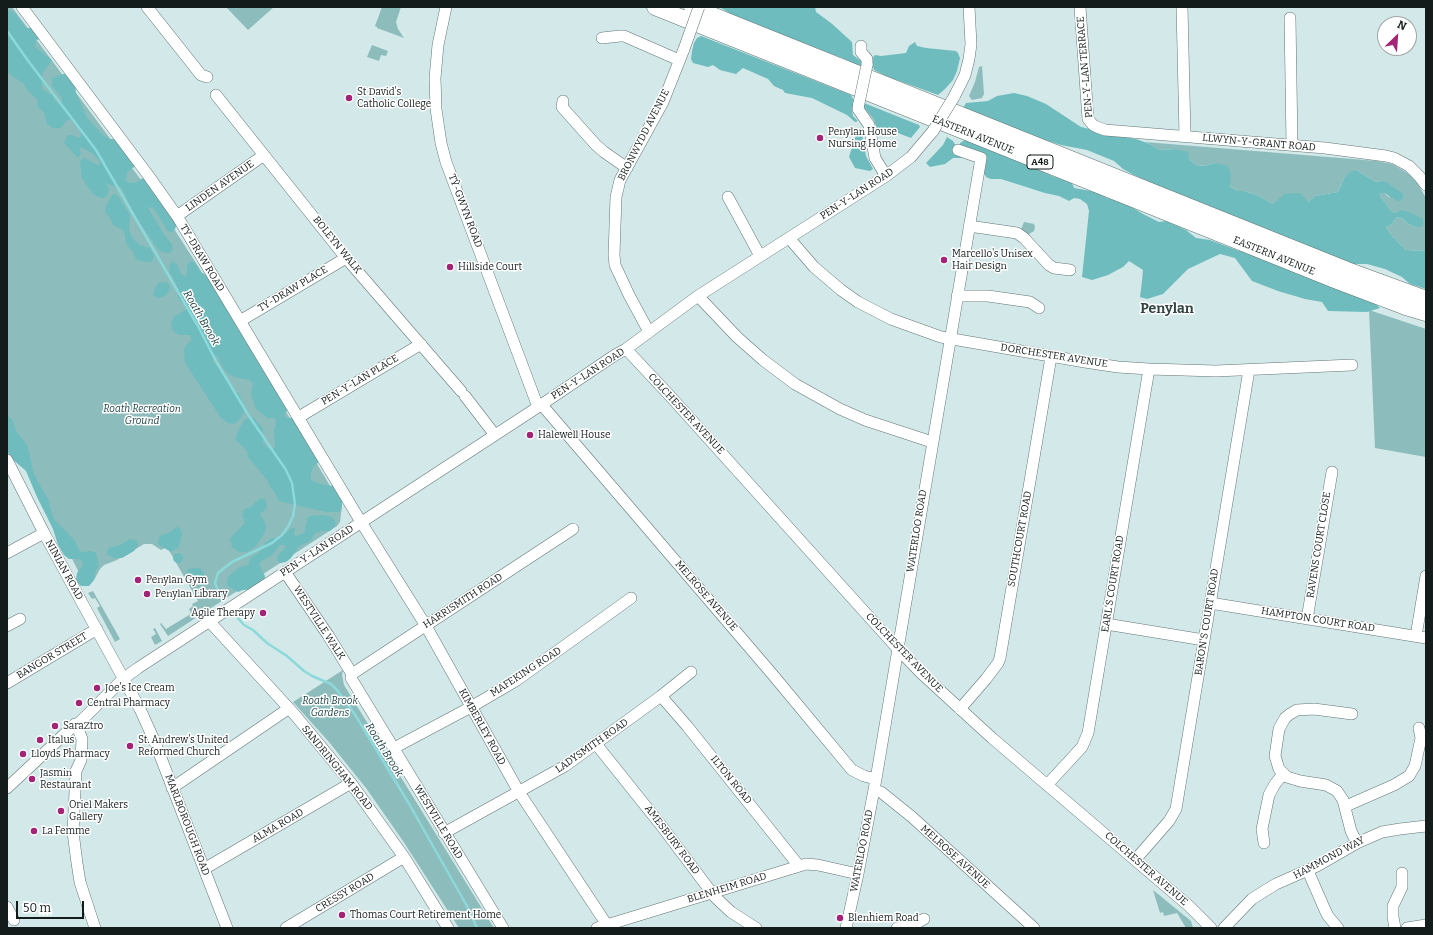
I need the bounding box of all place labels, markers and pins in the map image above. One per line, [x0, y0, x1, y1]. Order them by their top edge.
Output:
place label: St David's Catholic College [357, 86, 431, 110]
marker: St David's Catholic College [344, 93, 354, 103]
place label: Penylan House Nursing Home [828, 126, 897, 150]
marker: Penylan House Nursing Home [815, 133, 825, 143]
place label: Marcello's Unisex Hair Design [952, 248, 1033, 272]
marker: Marcello's Unisex Hair Design [939, 255, 949, 265]
place label: Hillside Court [458, 261, 522, 273]
marker: Hillside Court [445, 262, 455, 272]
place label: Halewell House [538, 429, 610, 441]
marker: Halewell House [525, 430, 535, 440]
place label: Penylan Gym [146, 574, 207, 586]
marker: Penylan Gym [133, 575, 143, 585]
place label: Penylan Library [155, 588, 228, 600]
marker: Penylan Library [142, 589, 152, 599]
place label: Agile Therapy [191, 607, 255, 619]
marker: Agile Therapy [258, 608, 268, 618]
place label: Joe's Ice Cream [105, 682, 175, 694]
marker: Joe's Ice Cream [92, 683, 102, 693]
place label: Central Pharmacy [87, 697, 170, 709]
marker: Central Pharmacy [74, 698, 84, 708]
place label: SaraZtro [63, 720, 103, 732]
marker: SaraZtro [50, 721, 60, 731]
place label: Italus [48, 734, 74, 746]
place label: St. Andrew's United Reformed Church [138, 734, 229, 758]
marker: Italus [35, 735, 45, 745]
marker: St. Andrew's United Reformed Church [125, 741, 135, 751]
place label: Lloyds Pharmacy [31, 748, 110, 760]
marker: Lloyds Pharmacy [18, 749, 28, 759]
place label: Jasmin Restaurant [40, 767, 91, 790]
marker: Jasmin Restaurant [27, 774, 37, 784]
place label: Oriel Makers Gallery [69, 799, 128, 822]
marker: Oriel Makers Gallery [56, 806, 66, 816]
place label: La Femme [42, 825, 90, 837]
marker: La Femme [29, 826, 39, 836]
place label: Thomas Court Retirement Home [350, 909, 501, 921]
marker: Thomas Court Retirement Home [337, 910, 347, 920]
place label: Blenhiem Road [848, 912, 919, 924]
marker: Blenhiem Road [835, 913, 845, 923]

